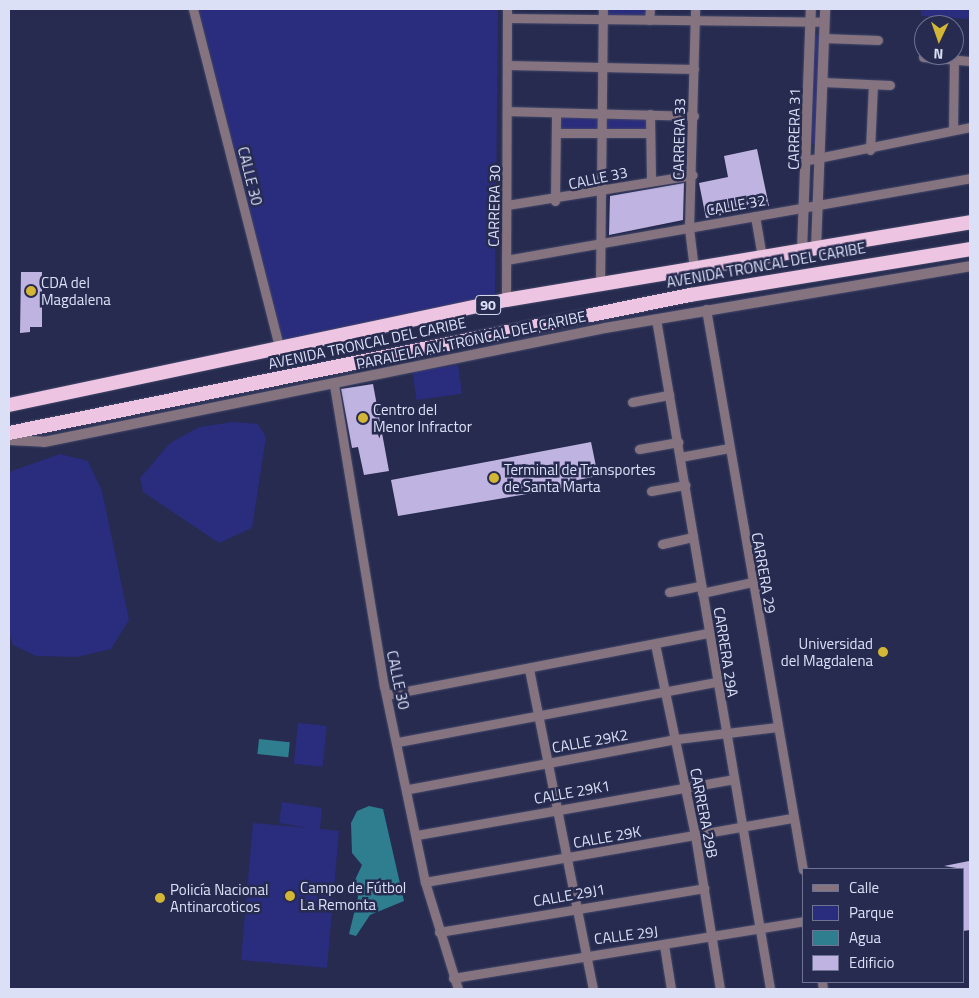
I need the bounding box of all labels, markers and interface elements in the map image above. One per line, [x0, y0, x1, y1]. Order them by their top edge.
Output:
north arrow [914, 15, 964, 65]
text: N [933, 44, 944, 65]
street label: CARRERA 31 [784, 88, 804, 170]
street label: CARRERA 33 [669, 98, 689, 180]
street label: CALLE 30 [234, 145, 266, 207]
street label: CALLE 33 [567, 163, 629, 193]
street label: CARRERA 30 [484, 165, 504, 247]
street label: CALLE 32 [705, 191, 767, 219]
street label: AVENIDA TRONCAL DEL CARIBE [665, 239, 867, 291]
place label: CDA del Magdalena [41, 273, 111, 308]
marker: CDA del Magdalena [25, 285, 37, 297]
road number: 90 [474, 294, 502, 316]
street label: PARALELA AV. TRONCAL DEL CARIBE [355, 307, 587, 373]
street label: AVENIDA TRONCAL DEL CARIBE [266, 313, 468, 373]
place label: Centro del Menor Infractor [373, 400, 472, 435]
marker: Centro del Menor Infractor [357, 412, 369, 424]
place label: Terminal de Transportes de Santa Marta [504, 460, 655, 495]
marker: Terminal de Transportes de Santa Marta [488, 472, 500, 484]
street label: CARRERA 29 [748, 531, 780, 615]
street label: CARRERA 29A [710, 606, 742, 698]
place label: Universidad del Magdalena [781, 634, 873, 669]
marker: Universidad del Magdalena [877, 646, 889, 658]
street label: CALLE 30 [383, 649, 413, 711]
street label: CALLE 29K2 [551, 725, 629, 757]
street label: CARRERA 29B [686, 766, 722, 860]
street label: CALLE 29K1 [533, 776, 611, 808]
street label: CALLE 29K [572, 822, 642, 852]
legend [802, 868, 964, 983]
text: Calle [849, 876, 879, 899]
place label: Campo de Fútbol La Remonta [300, 878, 406, 913]
place label: Policía Nacional Antinarcoticos [170, 880, 269, 915]
street label: CALLE 29J1 [532, 880, 606, 910]
marker: Campo de Fútbol La Remonta [284, 890, 296, 902]
marker: Policía Nacional Antinarcoticos [154, 892, 166, 904]
text: Parque [849, 901, 894, 924]
street label: CALLE 29J [593, 922, 659, 948]
text: Agua [849, 926, 881, 949]
text: Edificio [849, 951, 894, 974]

